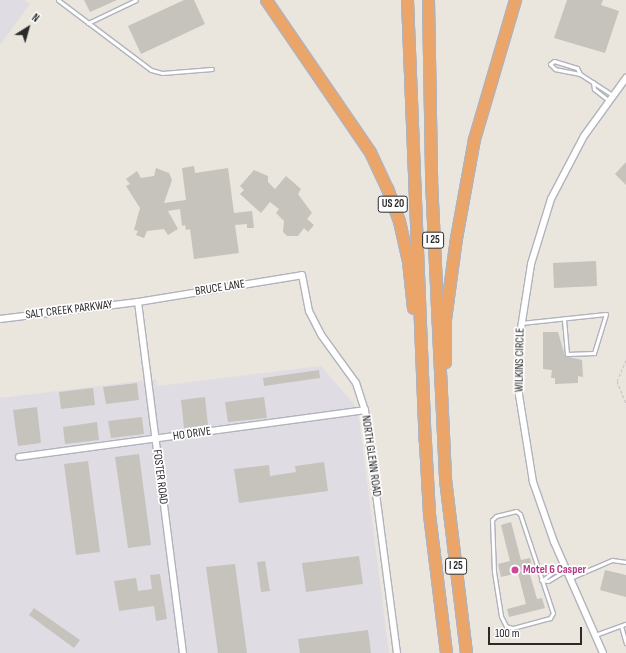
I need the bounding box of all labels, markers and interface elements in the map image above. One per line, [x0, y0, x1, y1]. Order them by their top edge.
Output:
north arrow [8, 8, 48, 48]
text: N [29, 11, 42, 25]
road number: US 20 [377, 195, 409, 213]
road number: I 25 [422, 231, 444, 249]
street label: BRUCE LANE [194, 277, 246, 299]
street label: SALT CREEK PARKWAY [25, 298, 113, 322]
street label: WILKINS CIRCLE [512, 328, 528, 392]
street label: NORTH GLENN ROAD [358, 414, 384, 498]
street label: HO DRIVE [172, 424, 212, 444]
street label: FOSTER ROAD [149, 449, 171, 505]
road number: I 25 [445, 557, 467, 575]
place label: Motel 6 Casper [523, 563, 586, 577]
marker: Motel 6 Casper [510, 565, 520, 575]
scale bar [490, 619, 584, 645]
text: 100 m [495, 626, 520, 641]

